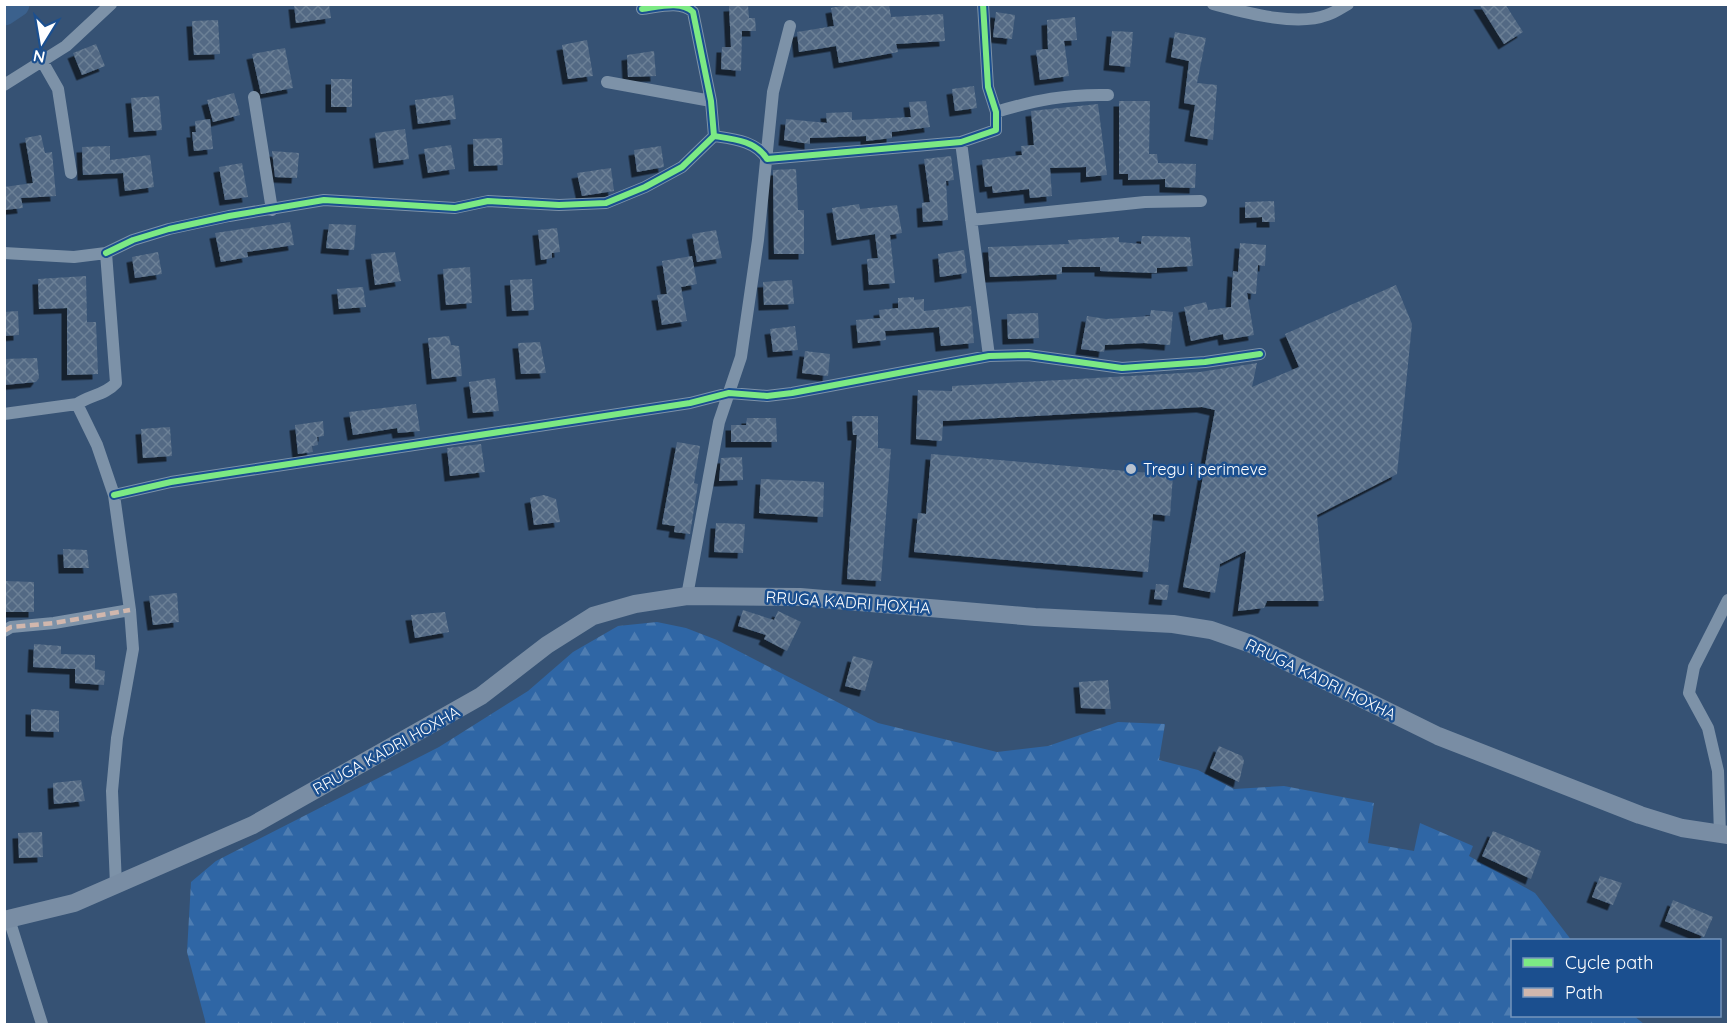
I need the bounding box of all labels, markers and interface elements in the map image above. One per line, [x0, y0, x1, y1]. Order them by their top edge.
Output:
north arrow [12, 12, 72, 72]
text: N [31, 46, 47, 68]
place label: Tregu i perimeve [1143, 459, 1267, 479]
marker: Tregu i perimeve [1124, 462, 1138, 476]
street label: RRUGA KADRI HOXHA [765, 586, 931, 618]
street label: RRUGA KADRI HOXHA [1242, 634, 1400, 724]
street label: RRUGA KADRI HOXHA [309, 701, 463, 799]
legend [1511, 939, 1721, 1017]
text: Cycle path [1565, 951, 1653, 974]
text: Path [1565, 981, 1603, 1004]

